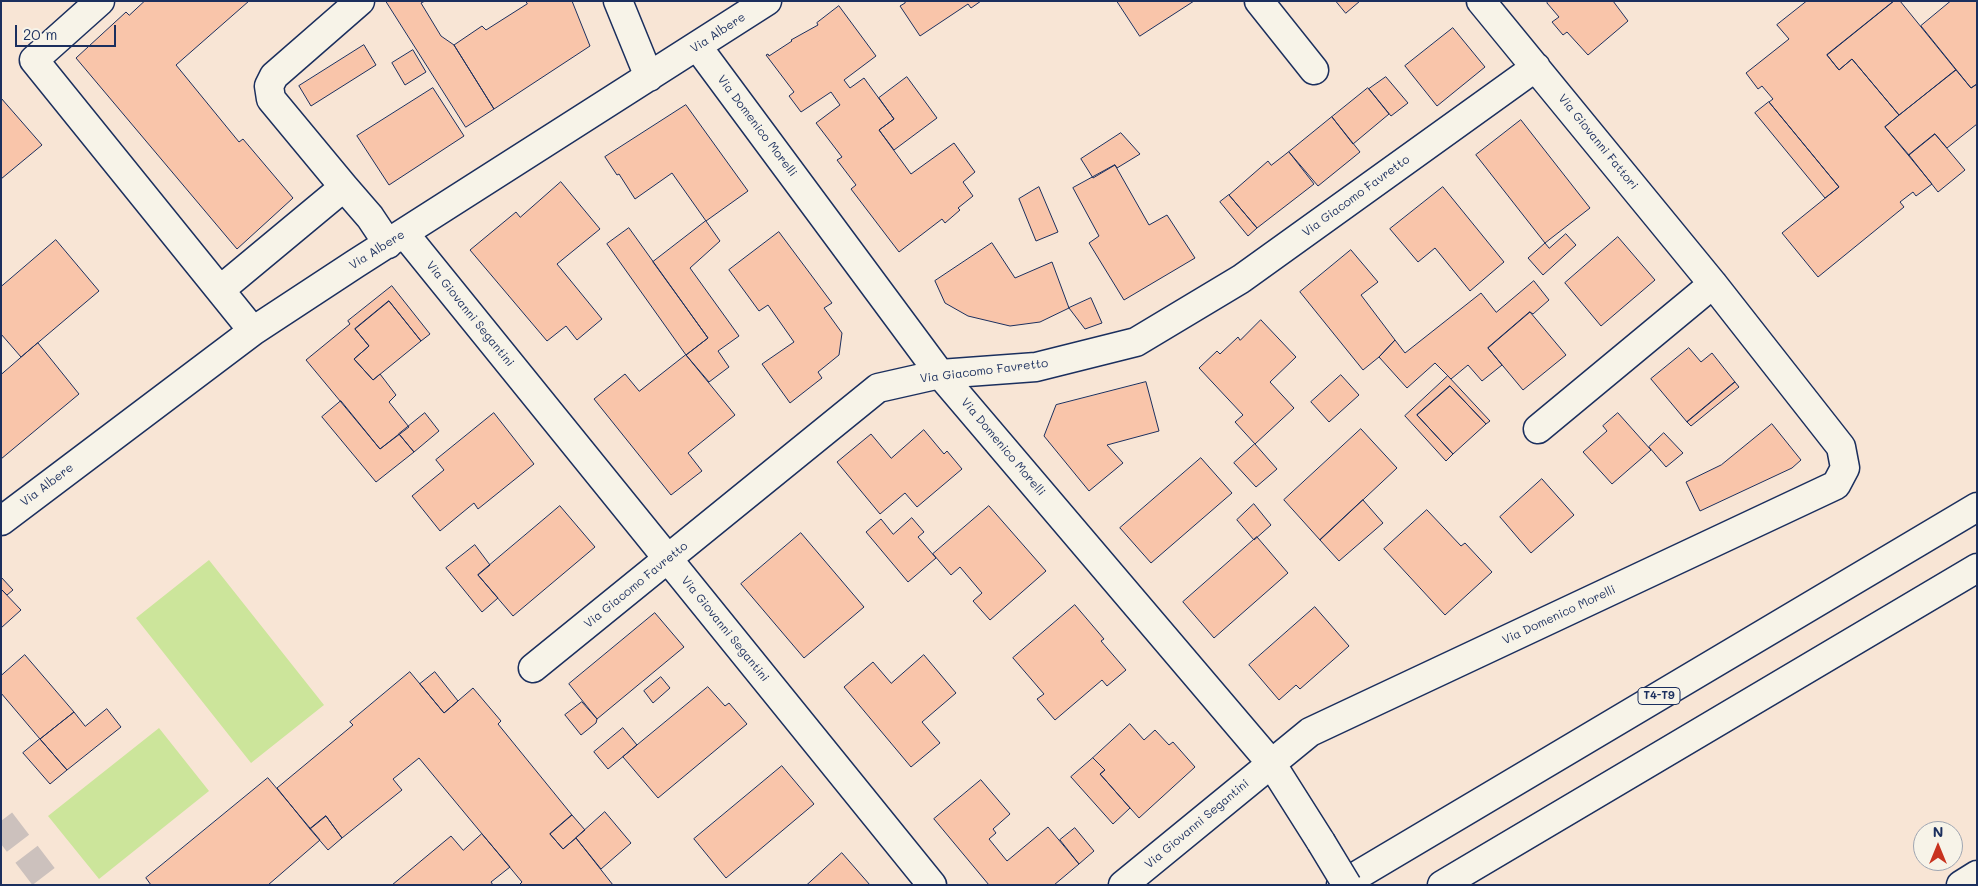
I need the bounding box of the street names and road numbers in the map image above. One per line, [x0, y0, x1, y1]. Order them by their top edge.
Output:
street label: Via Albere [688, 10, 748, 56]
street label: Via Domenico Morelli [714, 72, 800, 180]
street label: Via Giovanni Fattori [1555, 91, 1641, 193]
street label: Via Giacomo Favretto [1300, 152, 1412, 240]
street label: Via Albere [347, 227, 407, 273]
street label: Via Giovanni Segantini [423, 258, 517, 370]
street label: Via Giacomo Favretto [919, 356, 1049, 386]
street label: Via Domenico Morelli [958, 395, 1048, 499]
street label: Via Albere [18, 460, 76, 510]
street label: Via Giacomo Favretto [581, 539, 691, 631]
street label: Via Giovanni Segantini [678, 573, 772, 685]
street label: Via Domenico Morelli [1500, 582, 1618, 648]
road number: T4-T9 [1638, 688, 1680, 704]
street label: Via Giovanni Segantini [1142, 776, 1252, 872]

